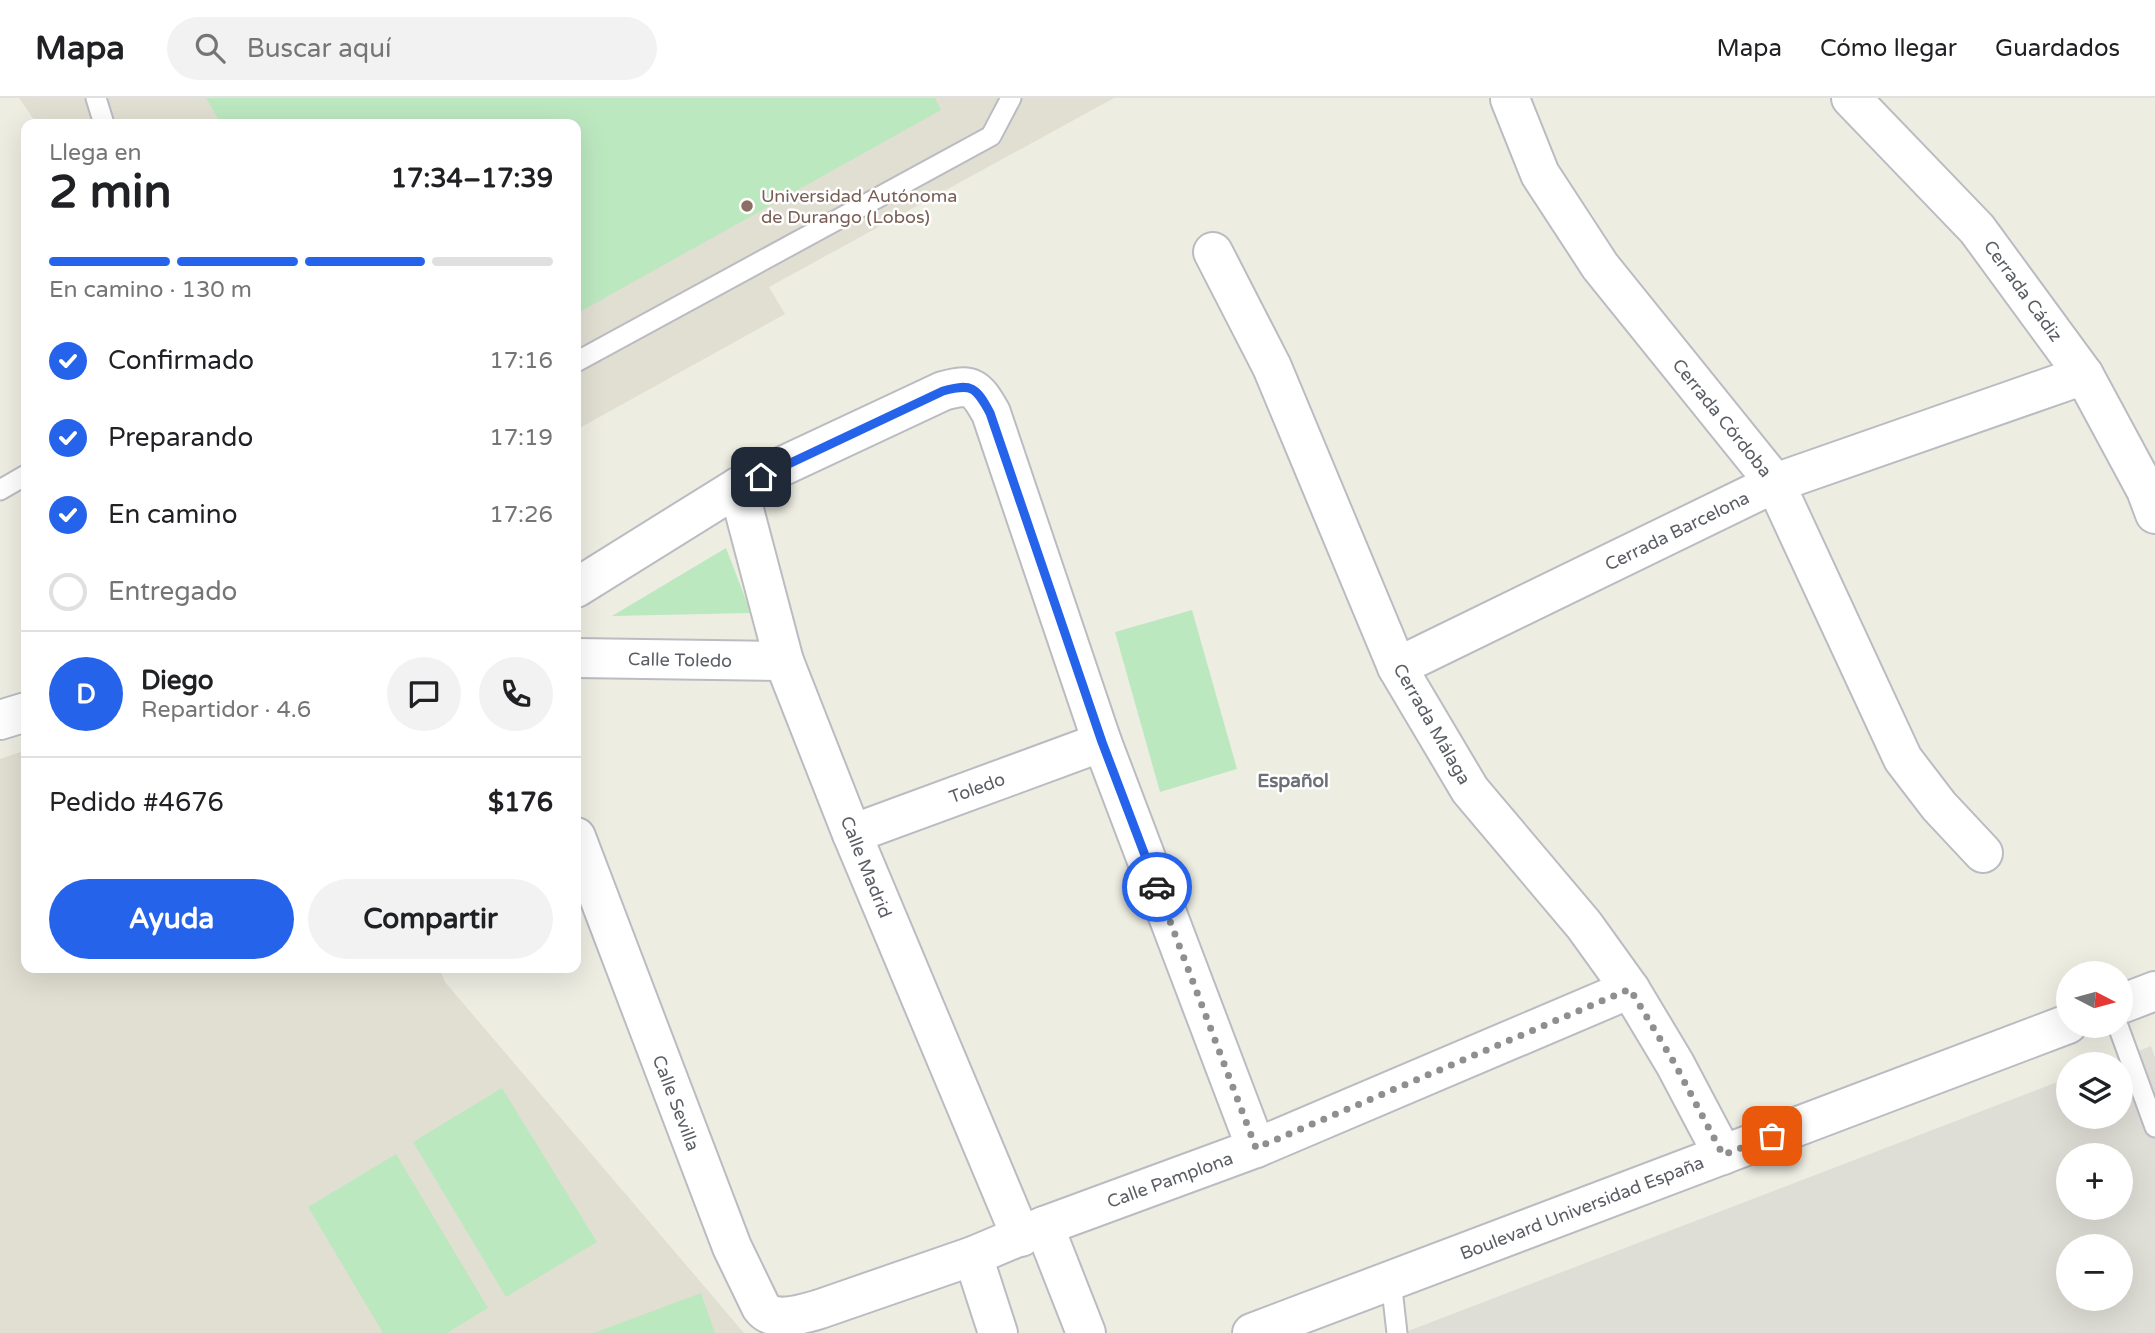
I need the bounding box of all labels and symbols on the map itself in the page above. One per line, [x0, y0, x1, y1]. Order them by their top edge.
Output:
place label: Universidad Autónoma de Durango (Lobos) [761, 185, 957, 228]
marker: Universidad Autónoma de Durango (Lobos) [739, 198, 755, 214]
street label: Cerrada Cádiz [1979, 236, 2067, 346]
street label: Cerrada Córdoba [1667, 354, 1777, 482]
pin [731, 447, 791, 507]
street label: Cerrada Barcelona [1601, 487, 1753, 575]
street label: Calle Toledo [628, 648, 732, 672]
street label: Cerrada Málaga [1388, 660, 1476, 788]
street label: Toledo [946, 768, 1008, 808]
district label: Español [1257, 770, 1329, 793]
street label: Calle Madrid [836, 813, 896, 921]
courier [1122, 852, 1192, 922]
north arrow [2056, 961, 2133, 1038]
street label: Calle Sevilla [648, 1052, 704, 1154]
pin [1742, 1106, 1802, 1166]
street label: Calle Pamplona [1104, 1147, 1236, 1213]
street label: Boulevard Universidad España [1457, 1151, 1707, 1265]

